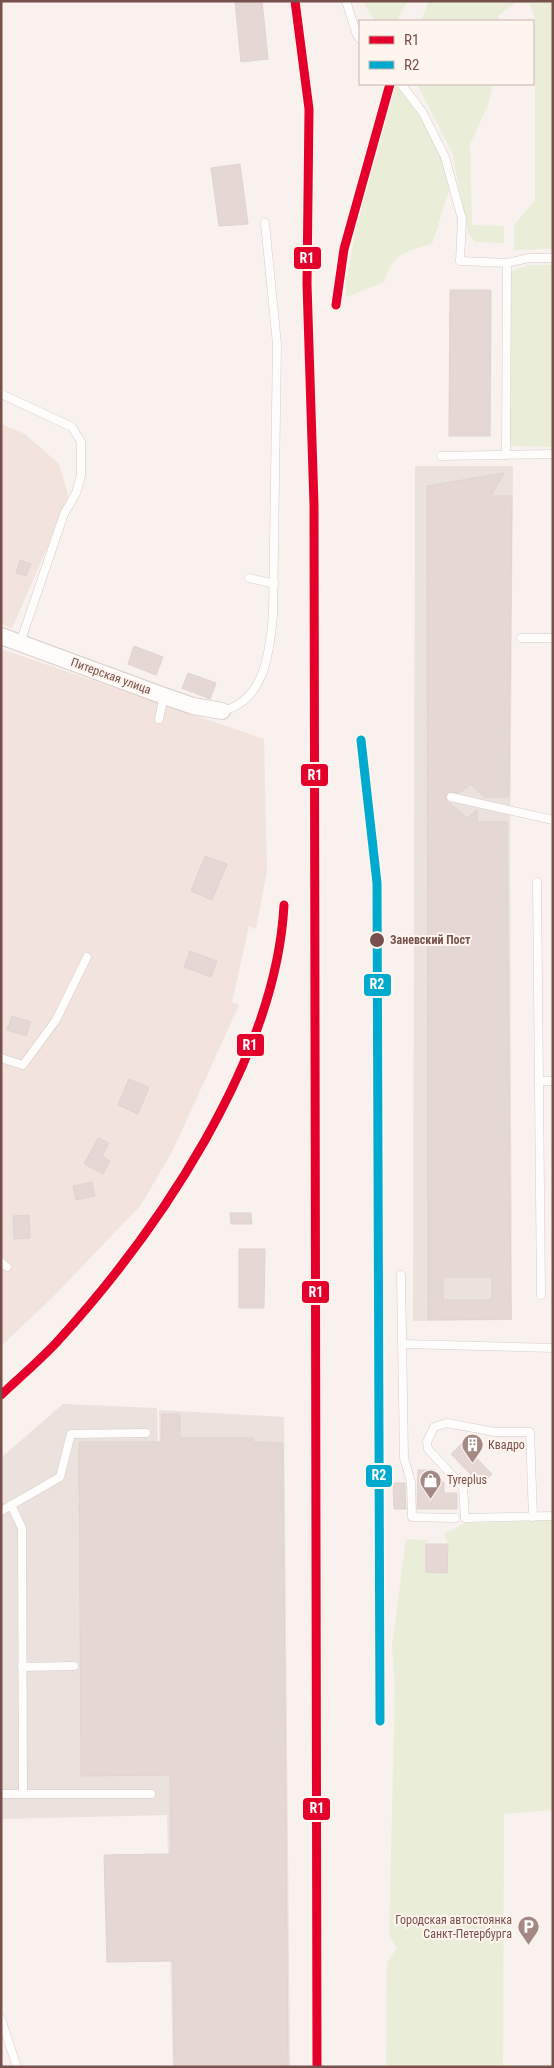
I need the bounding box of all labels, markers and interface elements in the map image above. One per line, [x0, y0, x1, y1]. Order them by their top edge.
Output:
legend [359, 20, 534, 85]
text: R1 [404, 31, 419, 49]
text: R2 [404, 56, 419, 74]
line badge: R1 [293, 246, 322, 270]
text: R1 [300, 250, 314, 266]
street label: Питерская улица [69, 655, 153, 697]
line badge: R1 [300, 763, 329, 787]
text: R1 [308, 767, 322, 783]
marker: Заневский Пост [368, 931, 386, 949]
place label: Заневский Пост [390, 933, 471, 947]
line badge: R2 [363, 973, 392, 997]
text: R2 [370, 976, 384, 992]
line badge: R1 [236, 1033, 265, 1057]
text: R1 [243, 1037, 257, 1053]
line badge: R1 [301, 1280, 330, 1304]
text: R1 [309, 1284, 323, 1300]
building icon: Квадро [460, 1433, 484, 1464]
place label: Квадро [488, 1438, 525, 1452]
line badge: R2 [365, 1464, 393, 1488]
text: R2 [372, 1467, 386, 1483]
shop icon: Tyreplus [419, 1468, 443, 1499]
place label: Tyreplus [447, 1473, 487, 1487]
line badge: R1 [302, 1797, 331, 1821]
text: R1 [310, 1800, 324, 1816]
place label: Городская автостоянка Санкт-Петербурга [395, 1913, 512, 1941]
parking icon: Городская автостоянка Санкт-Петербурга [516, 1915, 540, 1946]

